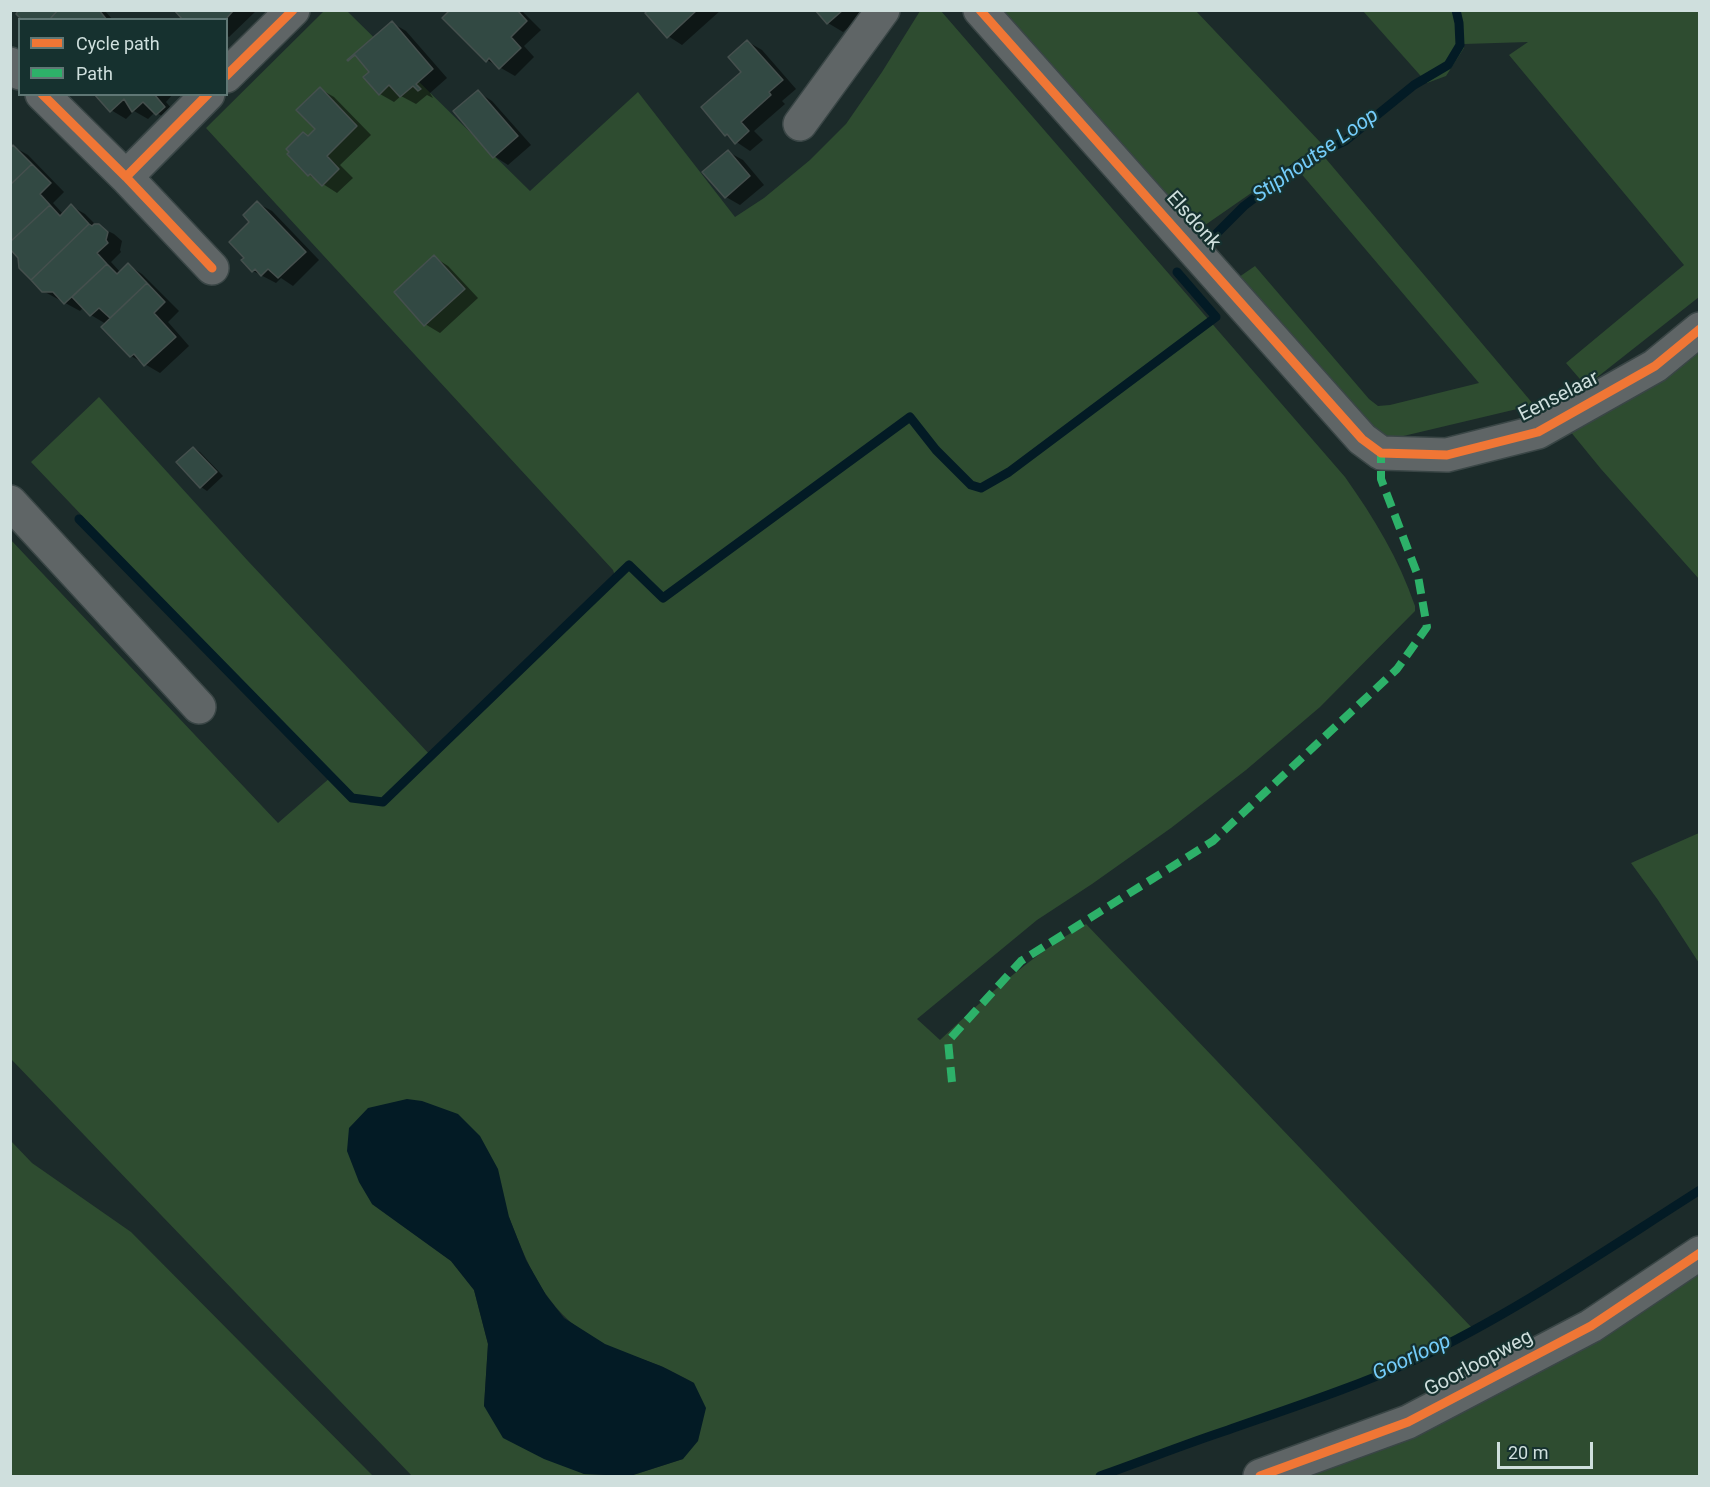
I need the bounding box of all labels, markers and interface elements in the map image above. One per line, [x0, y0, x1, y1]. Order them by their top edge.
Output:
legend [18, 18, 228, 96]
text: Cycle path [76, 33, 160, 54]
text: Path [76, 63, 113, 84]
water label: Stiphoutse Loop [1248, 103, 1384, 209]
street label: Elsdonk [1161, 187, 1225, 255]
street label: Eenselaar [1515, 367, 1603, 427]
street label: Goorloopweg [1421, 1325, 1537, 1403]
water label: Goorloop [1369, 1329, 1455, 1387]
scale bar [1500, 1430, 1596, 1468]
text: 20 m [1508, 1442, 1548, 1463]

